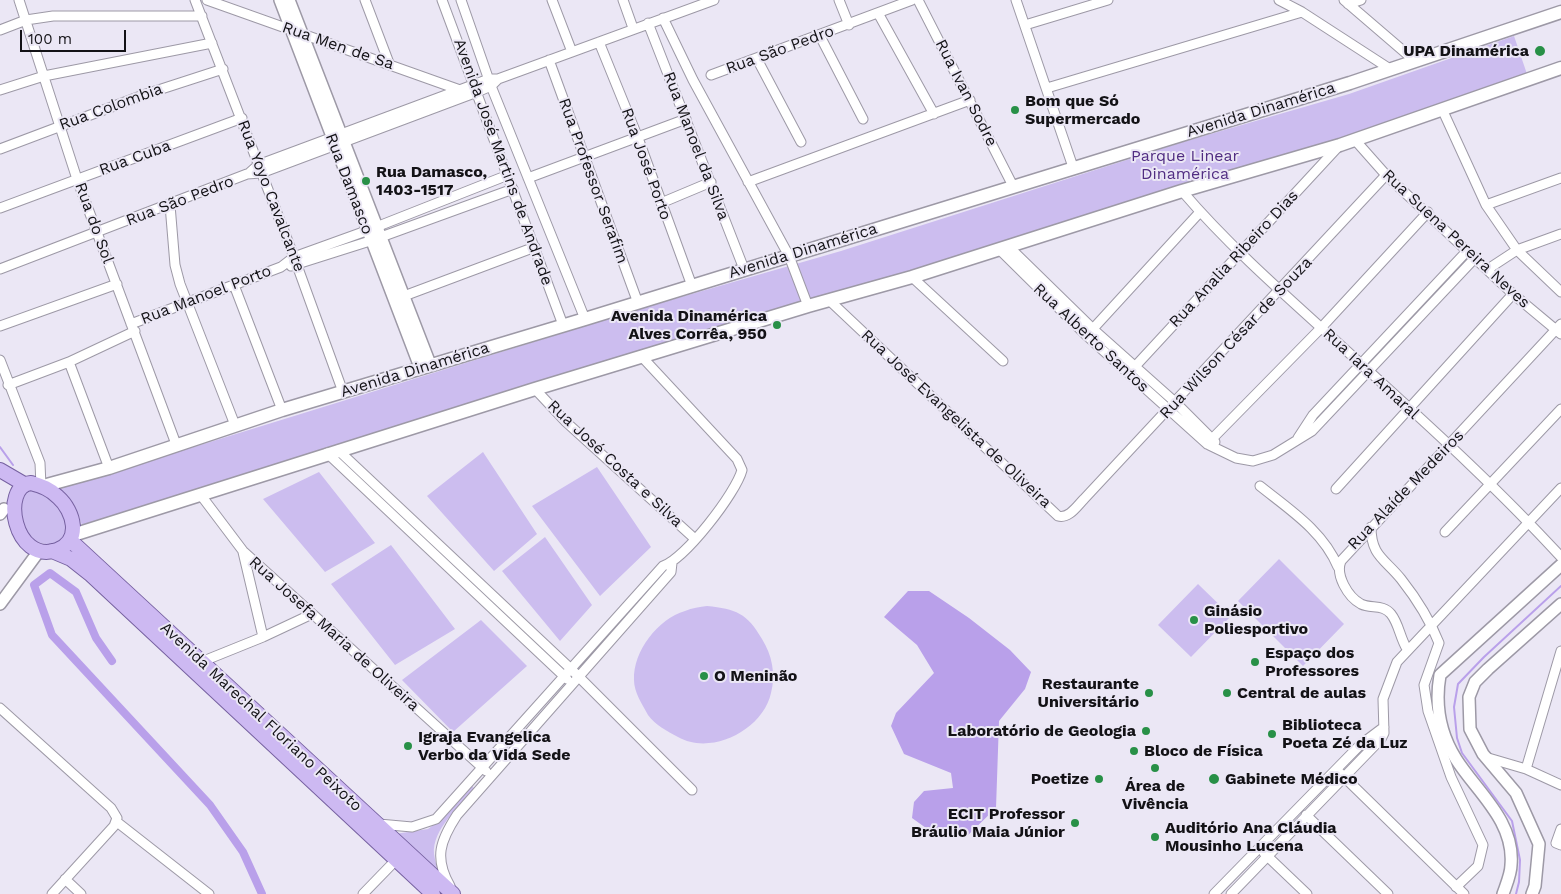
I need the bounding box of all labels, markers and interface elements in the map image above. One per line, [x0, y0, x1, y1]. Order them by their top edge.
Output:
street label: Rua Men de Sa [280, 18, 396, 74]
scale bar [22, 20, 129, 52]
street label: Rua São Pedro [723, 22, 837, 78]
text: 100 m [28, 30, 72, 48]
street label: Avenida José Martins de Andrade [449, 36, 557, 288]
street label: Rua Ivan Sodre [931, 36, 1001, 150]
place label: UPA Dinamérica [1403, 41, 1529, 61]
marker: UPA Dinamérica [1533, 44, 1547, 58]
street label: Rua Manoel da Silva [659, 69, 733, 223]
street label: Avenida Dinamérica [1184, 78, 1338, 142]
street label: Rua Colombia [57, 79, 165, 135]
place label: Bom que Só Supermercado [1025, 91, 1140, 129]
street label: Rua Professor Serafim [554, 96, 632, 266]
marker: Bom que Só Supermercado [1009, 104, 1021, 116]
street label: Rua José Porto [617, 105, 675, 223]
street label: Rua Yoyo Cavalcante [233, 117, 309, 275]
street label: Rua Damasco [321, 131, 377, 237]
street label: Rua Cuba [97, 136, 173, 180]
park label: Parque Linear Dinamérica [1131, 146, 1239, 184]
place label: Rua Damasco, 1403-1517 [376, 162, 487, 200]
street label: Rua Suena Pereira Neves [1378, 166, 1534, 312]
street label: Rua São Pedro [123, 172, 237, 230]
marker: Rua Damasco, 1403-1517 [360, 175, 372, 187]
street label: Rua do Sol [70, 180, 118, 266]
street label: Rua Analia Ribeiro Dias [1165, 186, 1303, 332]
street label: Avenida Dinamérica [726, 219, 880, 283]
street label: Rua Wilson César de Souza [1156, 253, 1316, 423]
street label: Rua Manoel Porto [138, 261, 274, 329]
street label: Rua Alberto Santos [1029, 279, 1153, 397]
place label: Avenida Dinamérica Alves Corrêa, 950 [611, 306, 767, 344]
marker: Avenida Dinamérica Alves Corrêa, 950 [771, 319, 783, 331]
street label: Rua Iara Amaral [1319, 325, 1423, 423]
street label: Rua José Evangelista de Oliveira [857, 326, 1055, 512]
street label: Avenida Dinamérica [338, 338, 492, 402]
street label: Rua José Costa e Silva [544, 396, 686, 532]
street label: Rua Alaíde Medeiros [1344, 426, 1468, 554]
street label: Rua Josefa Maria de Oliveira [245, 553, 423, 715]
place label: Ginásio Poliesportivo [1204, 601, 1308, 639]
marker: Ginásio Poliesportivo [1188, 614, 1200, 626]
street label: Avenida Marechal Floriano Peixoto [156, 618, 366, 816]
place label: Espaço dos Professores [1265, 643, 1359, 681]
marker: Espaço dos Professores [1249, 656, 1261, 668]
place label: O Meninão [714, 666, 797, 686]
marker: O Meninão [698, 670, 710, 682]
place label: Restaurante Universitário [1038, 674, 1139, 712]
place label: Central de aulas [1237, 683, 1366, 703]
marker: Restaurante Universitário [1143, 687, 1155, 699]
marker: Central de aulas [1221, 687, 1233, 699]
place label: Biblioteca Poeta Zé da Luz [1282, 715, 1408, 753]
place label: Laboratório de Geologia [948, 721, 1136, 741]
marker: Laboratório de Geologia [1140, 725, 1152, 737]
place label: Igraja Evangelica Verbo da Vida Sede [418, 727, 571, 765]
marker: Biblioteca Poeta Zé da Luz [1266, 728, 1278, 740]
marker: Igraja Evangelica Verbo da Vida Sede [402, 740, 414, 752]
place label: Bloco de Física [1144, 741, 1263, 761]
marker: Bloco de Física [1128, 745, 1140, 757]
marker: Área de Vivência [1149, 762, 1161, 774]
place label: Poetize [1031, 769, 1089, 789]
place label: Gabinete Médico [1225, 769, 1358, 789]
marker: Gabinete Médico [1207, 772, 1221, 786]
marker: Poetize [1093, 773, 1105, 785]
place label: Área de Vivência [1122, 776, 1188, 814]
place label: ECIT Professor Bráulio Maia Júnior [911, 804, 1065, 842]
marker: ECIT Professor Bráulio Maia Júnior [1069, 817, 1081, 829]
place label: Auditório Ana Cláudia Mousinho Lucena [1165, 818, 1337, 856]
marker: Auditório Ana Cláudia Mousinho Lucena [1149, 831, 1161, 843]

